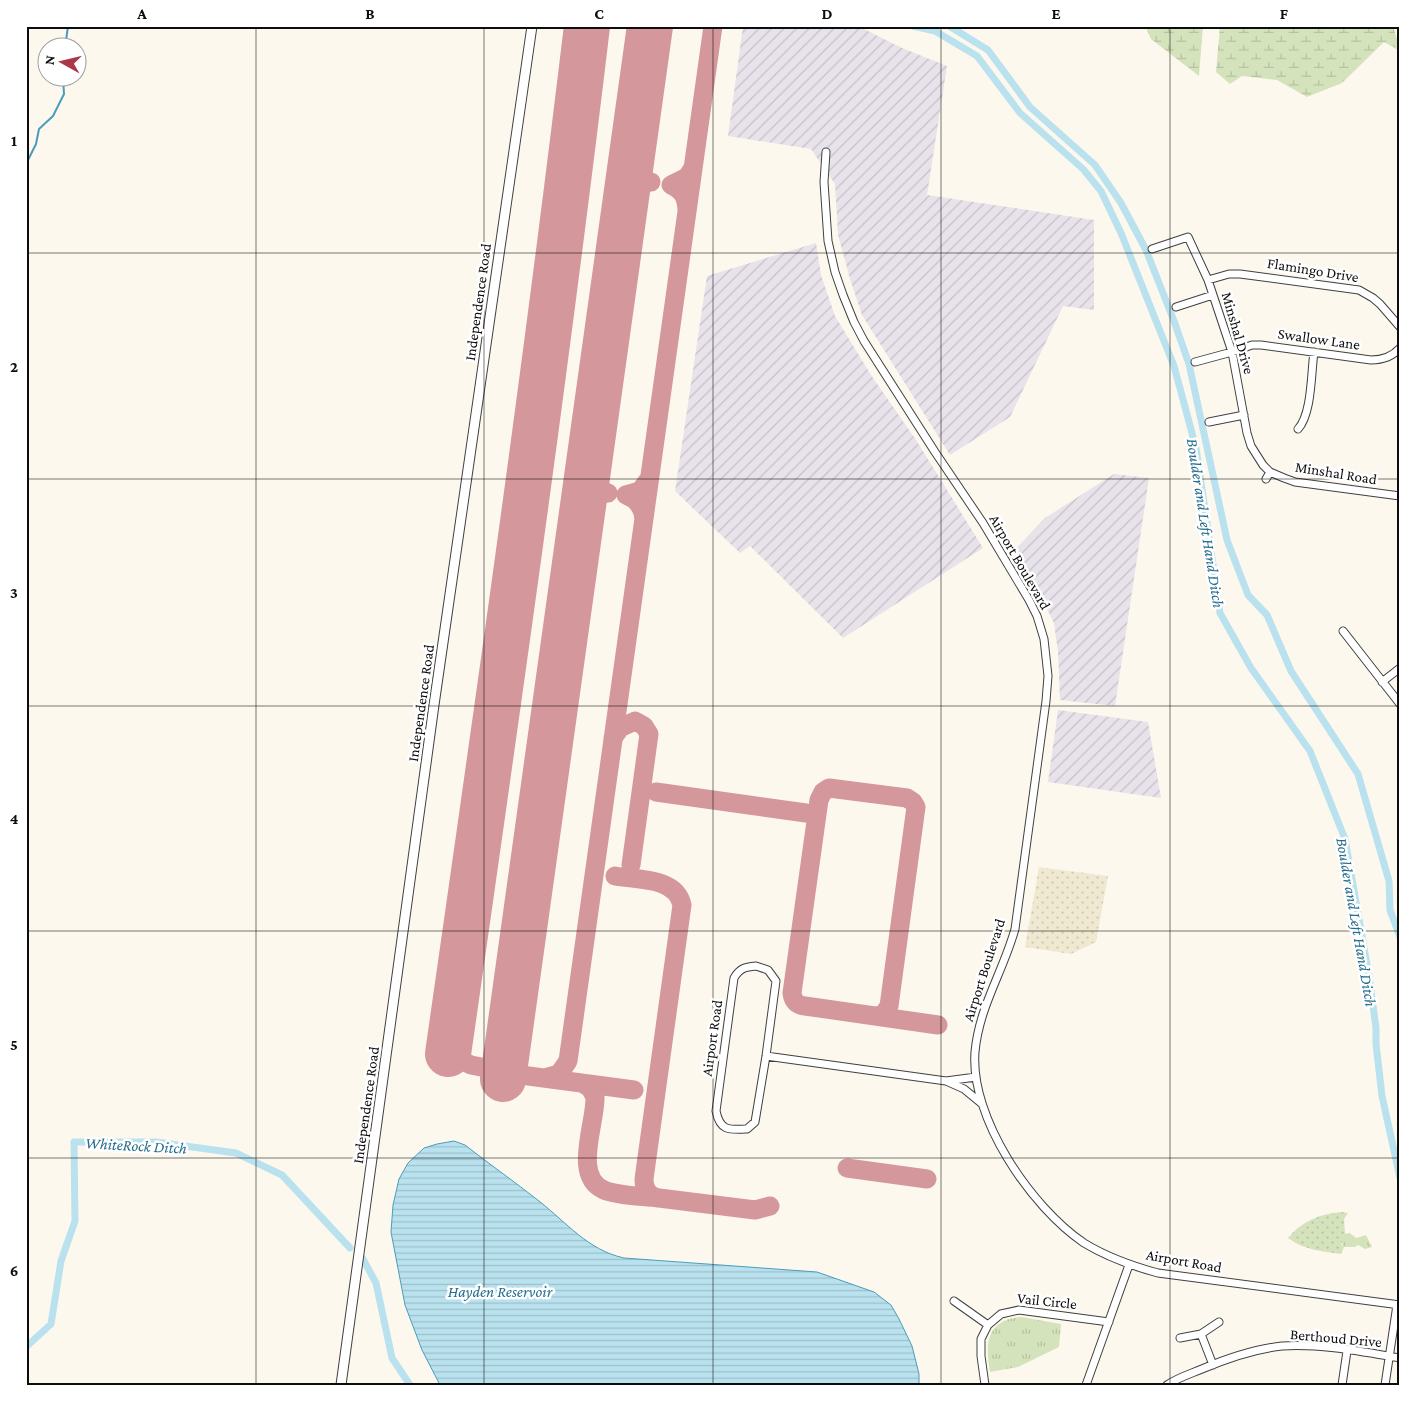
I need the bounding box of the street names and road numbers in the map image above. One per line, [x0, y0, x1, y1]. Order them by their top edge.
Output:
street label: Independence Road [462, 242, 495, 362]
street label: Flamingo Drive [1266, 255, 1360, 286]
street label: Minshal Drive [1219, 290, 1257, 376]
street label: Swallow Lane [1277, 325, 1362, 353]
street label: Minshal Road [1294, 459, 1378, 487]
street label: Airport Boulevard [985, 512, 1054, 613]
street label: Independence Road [405, 643, 438, 763]
street label: Airport Boulevard [960, 917, 1009, 1024]
street label: Airport Road [699, 999, 726, 1077]
street label: Independence Road [350, 1045, 383, 1165]
street label: Airport Road [1145, 1246, 1223, 1277]
street label: Vail Circle [1016, 1290, 1078, 1312]
street label: Berthoud Drive [1290, 1326, 1383, 1350]

